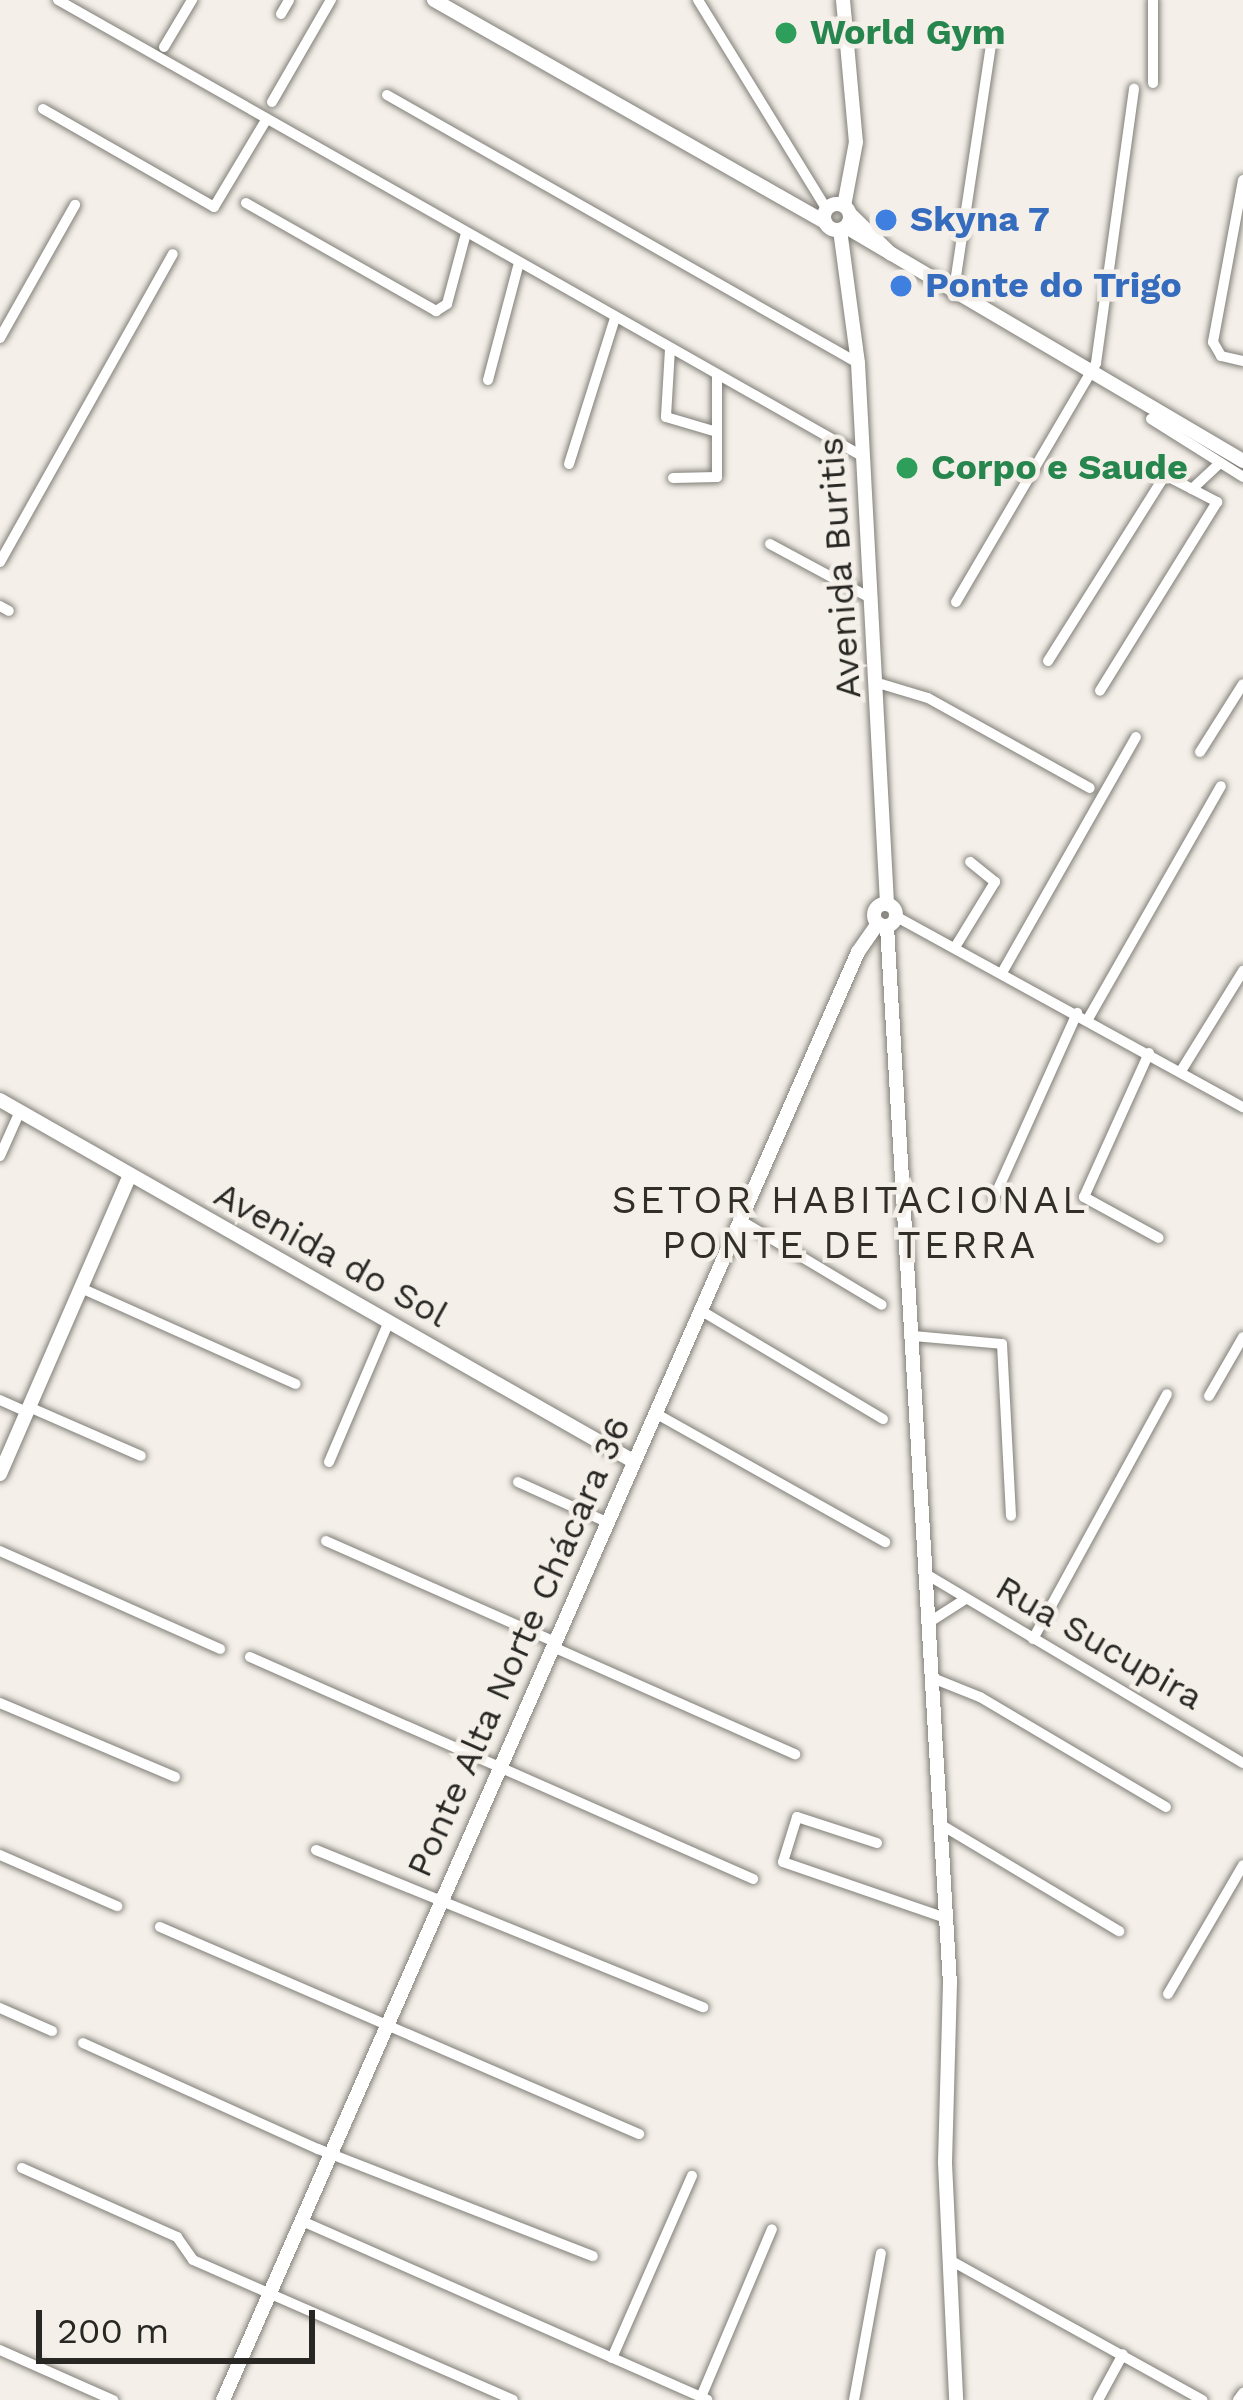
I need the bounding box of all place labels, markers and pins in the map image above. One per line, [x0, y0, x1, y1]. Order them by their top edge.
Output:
place label: World Gym [810, 11, 1006, 55]
marker: World Gym [773, 20, 799, 46]
place label: Skyna 7 [910, 198, 1051, 242]
marker: Skyna 7 [873, 207, 899, 233]
place label: Ponte do Trigo [925, 264, 1182, 308]
marker: Ponte do Trigo [888, 273, 914, 299]
place label: Corpo e Saude [931, 446, 1188, 490]
marker: Corpo e Saude [894, 455, 920, 481]

